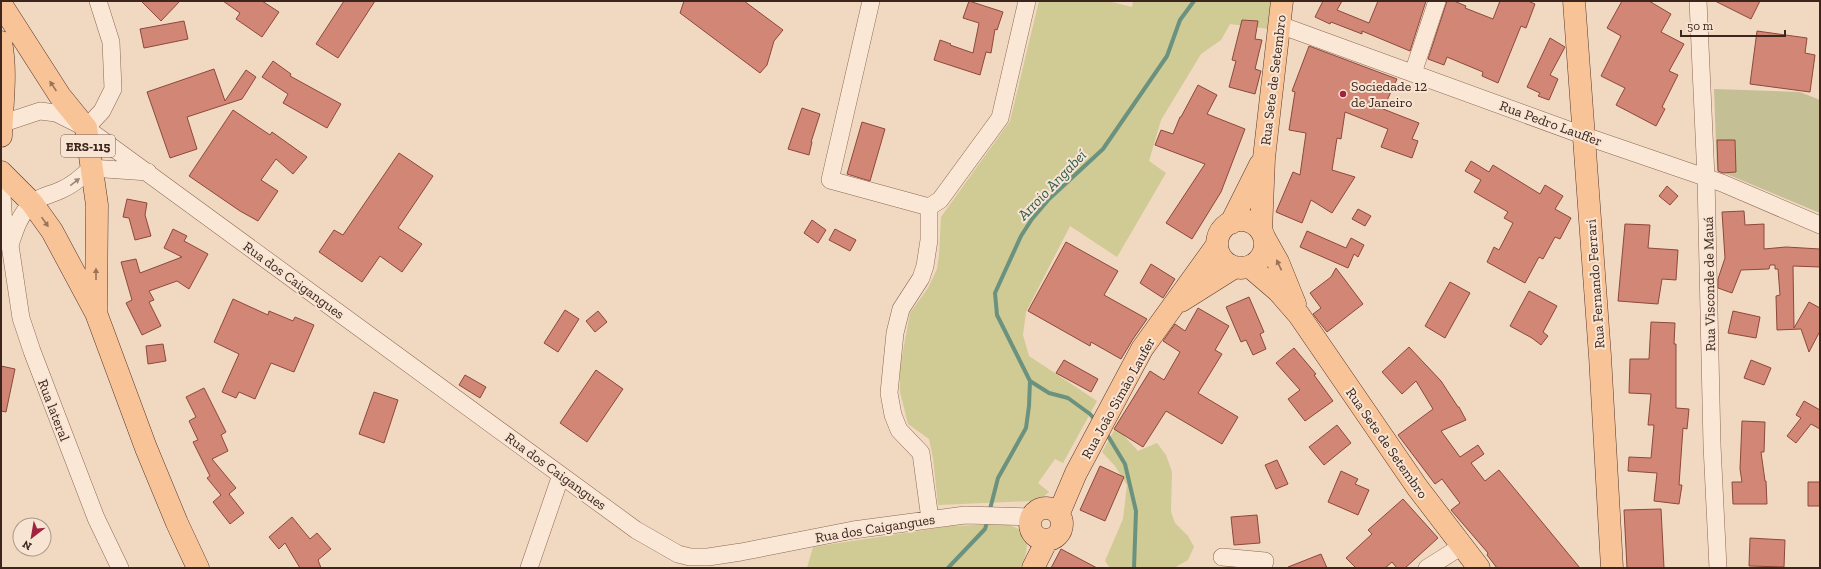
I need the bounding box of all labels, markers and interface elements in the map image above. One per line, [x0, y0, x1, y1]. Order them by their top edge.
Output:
scale bar [1681, 12, 1785, 38]
street label: Rua Sete de Setembro [1257, 14, 1290, 146]
text: 50 m [1687, 19, 1714, 33]
place label: Sociedade 12 de Janeiro [1351, 78, 1427, 111]
one-way arrow [50, 80, 57, 92]
marker: Sociedade 12 de Janeiro [1338, 89, 1348, 99]
street label: Rua Pedro Lauffer [1497, 97, 1605, 150]
road number: ERS-115 [61, 135, 115, 157]
water label: Arroio Angabeí [1013, 145, 1091, 225]
one-way arrow [70, 178, 81, 186]
street label: Rua Visconde de Mauá [1700, 216, 1719, 352]
one-way arrow [41, 217, 49, 227]
street label: Rua Fernando Ferrari [1582, 219, 1609, 349]
street label: Rua dos Caigangues [240, 238, 348, 323]
one-way arrow [1276, 260, 1282, 271]
one-way arrow [93, 267, 99, 280]
street label: Rua João Simão Laufer [1078, 334, 1159, 462]
street label: Rua lateral [34, 377, 73, 444]
street label: Rua Sete de Setembro [1342, 385, 1431, 502]
street label: Rua dos Caigangues [502, 429, 610, 514]
street label: Rua dos Caigangues [814, 511, 936, 546]
north arrow [12, 517, 52, 557]
text: N [20, 537, 34, 553]

